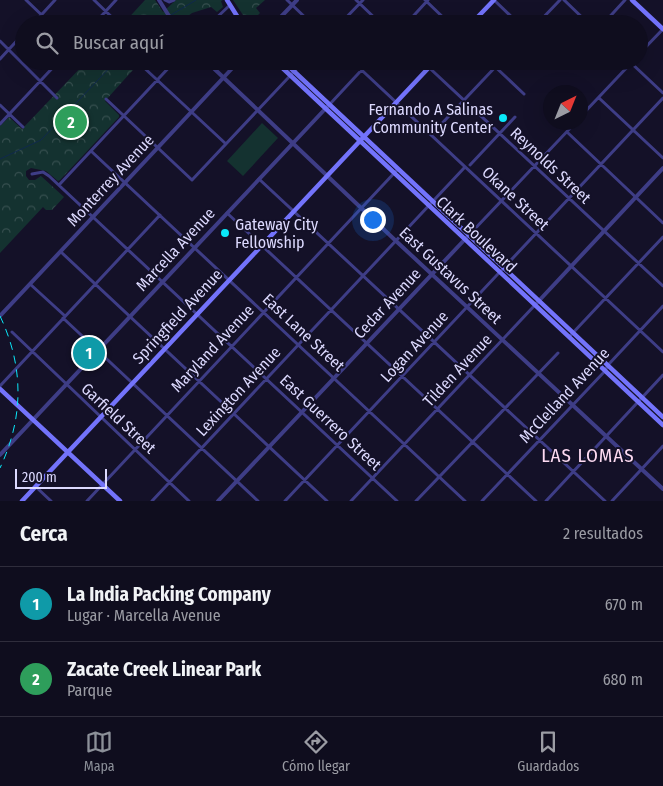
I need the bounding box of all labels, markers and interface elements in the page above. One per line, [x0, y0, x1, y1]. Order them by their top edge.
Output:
search box [15, 15, 648, 70]
icon: search [33, 29, 61, 57]
text: Buscar aquí [73, 31, 164, 54]
north arrow [543, 85, 588, 130]
place label: Fernando A Salinas Community Center [369, 100, 493, 137]
pin: 2 [55, 103, 87, 141]
marker: Fernando A Salinas Community Center [497, 112, 509, 124]
street label: Reynolds Street [507, 123, 595, 208]
street label: Monterrey Avenue [63, 130, 158, 230]
street label: Okane Street [478, 163, 554, 235]
street label: Clark Boulevard [433, 192, 521, 276]
street label: Marcella Avenue [132, 204, 219, 295]
your location [360, 207, 386, 233]
place label: Gateway City Fellowship [235, 215, 319, 252]
street label: East Gustavus Street [395, 223, 506, 328]
marker: Gateway City Fellowship [219, 227, 231, 239]
street label: Cedar Avenue [350, 264, 425, 343]
street label: Springfield Avenue [129, 265, 226, 368]
street label: East Lane Street [259, 290, 349, 376]
street label: Maryland Avenue [167, 301, 258, 396]
street label: Logan Avenue [377, 307, 452, 386]
street label: Tilden Avenue [419, 330, 496, 411]
pin: 1 [73, 334, 105, 372]
street label: Lexington Avenue [192, 343, 285, 440]
street label: McClelland Avenue [515, 344, 613, 447]
street label: East Guerrero Street [276, 371, 386, 475]
street label: Garfield Street [78, 379, 160, 458]
district label: LAS LOMAS [541, 444, 635, 467]
scale bar [15, 466, 108, 489]
text: 200 m [22, 469, 57, 486]
text: Cerca [20, 521, 68, 547]
text: 2 resultados [563, 524, 643, 543]
text: La India Packing Company [67, 583, 271, 606]
text: 1 [33, 595, 39, 614]
text: 670 m [605, 595, 643, 614]
text: Lugar · Marcella Avenue [67, 606, 221, 625]
text: Zacate Creek Linear Park [67, 658, 261, 681]
text: 2 [32, 670, 40, 689]
text: 680 m [603, 670, 643, 689]
text: Parque [67, 681, 112, 700]
tab: Mapa [84, 728, 115, 775]
tab: Cómo llegar [282, 728, 350, 775]
tab: Guardados [517, 728, 579, 775]

